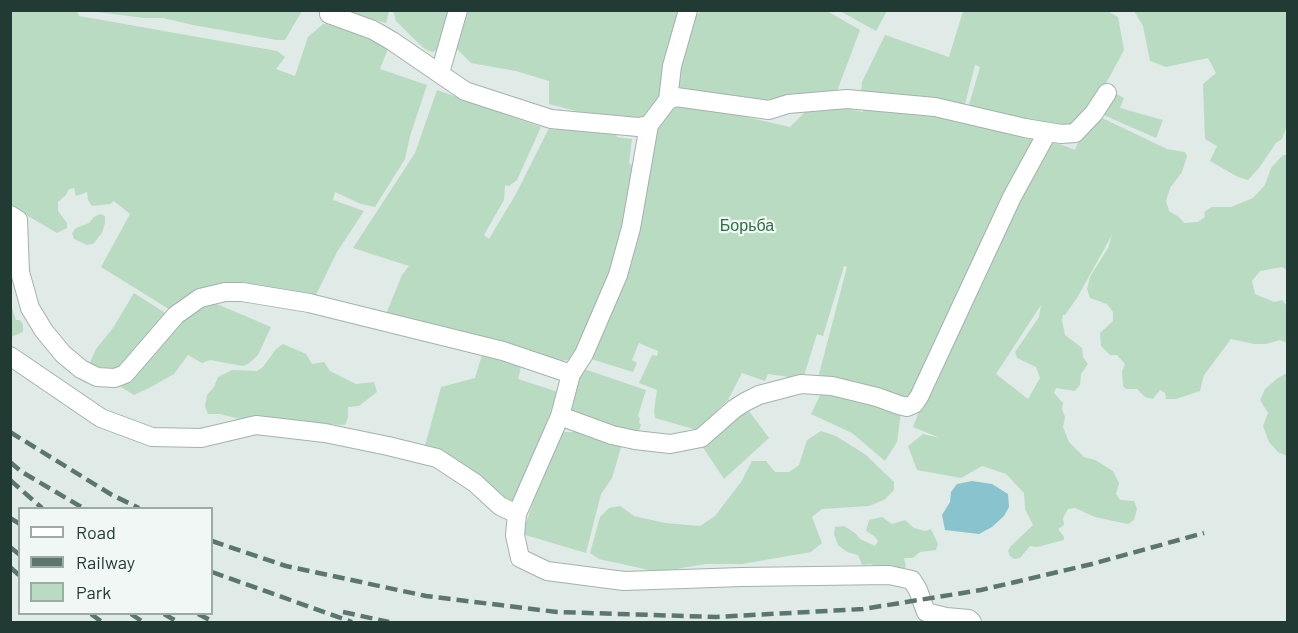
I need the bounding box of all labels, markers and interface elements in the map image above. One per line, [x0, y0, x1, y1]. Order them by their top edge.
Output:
park label: Борьба [720, 216, 774, 236]
legend [18, 507, 213, 615]
text: Road [76, 521, 116, 543]
text: Railway [76, 551, 135, 573]
text: Park [76, 581, 111, 603]

